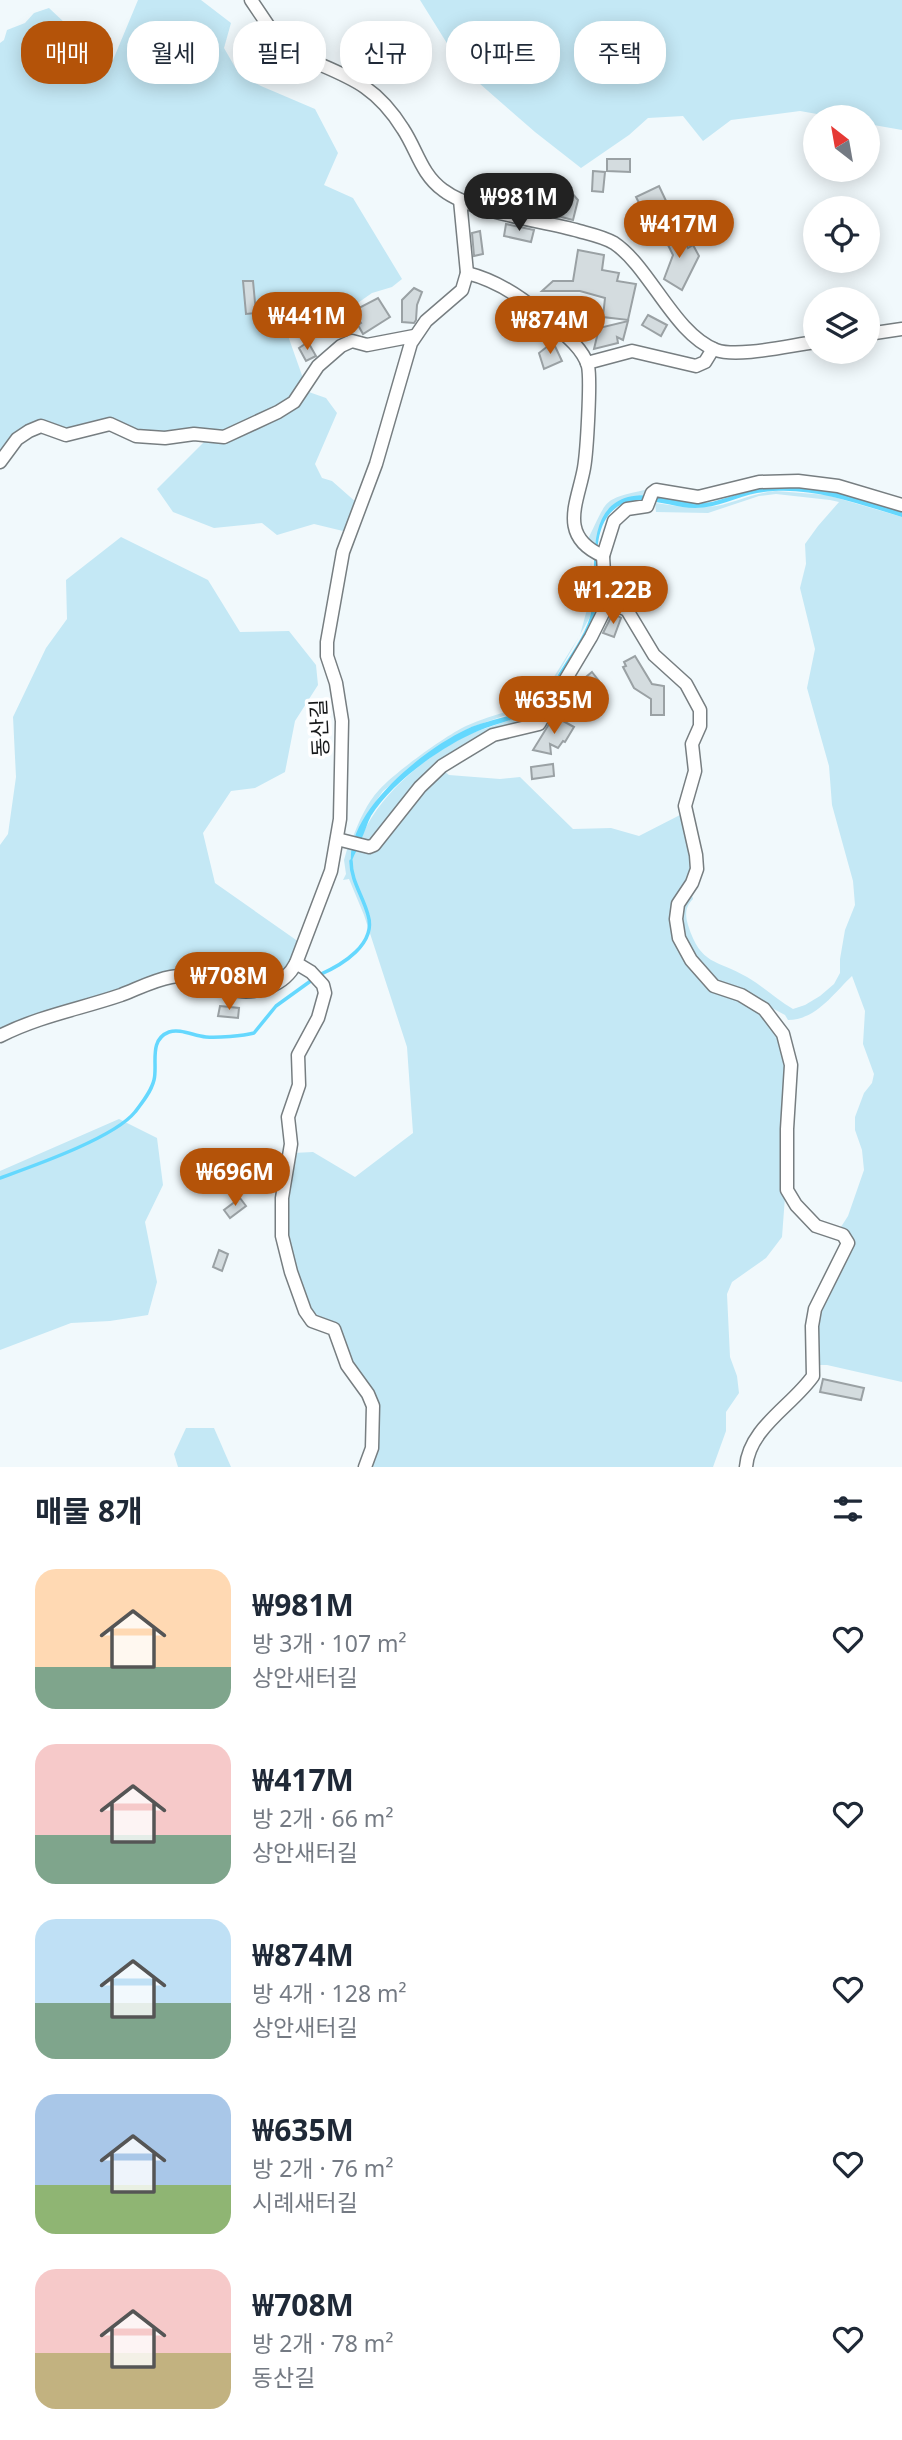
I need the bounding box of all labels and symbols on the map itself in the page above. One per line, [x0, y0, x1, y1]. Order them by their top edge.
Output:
north arrow [803, 105, 880, 182]
pin: ₩981M [470, 174, 568, 233]
pin: ₩417M [630, 201, 728, 260]
pin: ₩441M [258, 292, 356, 352]
pin: ₩874M [501, 296, 599, 356]
pin: ₩1.22B [556, 566, 670, 626]
pin: ₩635M [505, 676, 603, 736]
street label: 동산길 [304, 698, 334, 758]
pin: ₩708M [180, 953, 278, 1012]
pin: ₩696M [186, 1148, 284, 1208]

